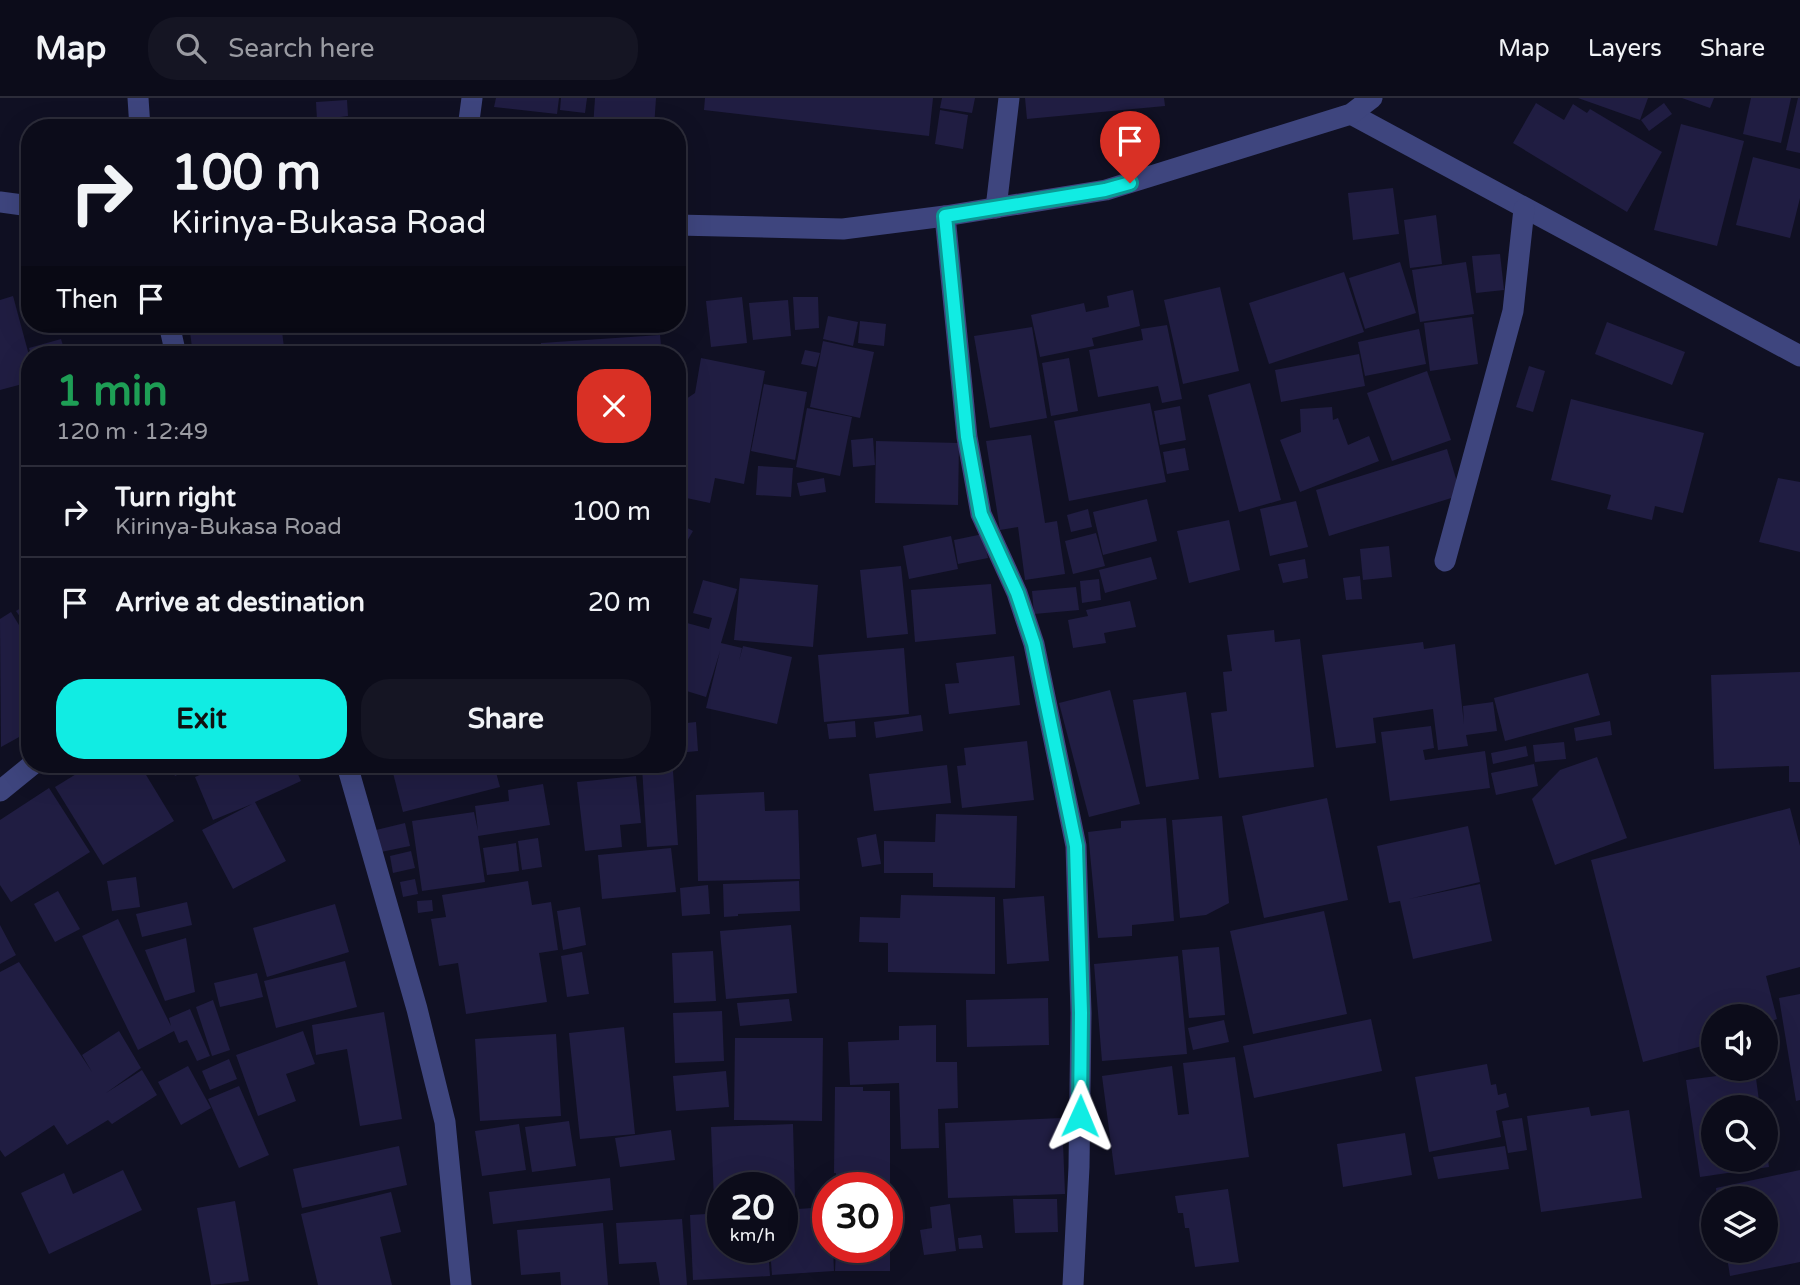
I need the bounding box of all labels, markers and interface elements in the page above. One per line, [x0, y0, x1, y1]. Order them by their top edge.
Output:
search box [148, 17, 638, 80]
text: Map [35, 29, 106, 68]
icon: search [172, 29, 210, 67]
text: Search here [228, 33, 374, 64]
text: Map [1498, 34, 1550, 63]
text: Layers [1588, 34, 1662, 63]
text: Share [1700, 34, 1765, 63]
pin [1100, 111, 1160, 183]
icon: arrive [1111, 122, 1149, 160]
text: 100 m [171, 144, 321, 203]
icon: right [56, 147, 147, 238]
text: Kirinya-Bukasa Road [171, 204, 487, 242]
icon: arrive [132, 280, 170, 318]
text: Then [56, 284, 118, 315]
text: 1 min [56, 366, 168, 417]
button: close [577, 369, 651, 443]
text: 120 m · 12:49 [56, 418, 208, 446]
text: Turn right [115, 482, 236, 513]
icon: right [56, 493, 94, 531]
text: 100 m [571, 496, 651, 527]
text: Kirinya-Bukasa Road [115, 513, 342, 541]
icon: arrive [56, 584, 94, 622]
text: Arrive at destination [115, 587, 365, 618]
text: 20 m [588, 587, 651, 618]
button: Exit [56, 679, 347, 759]
button: Share [361, 679, 651, 759]
map controls [1701, 1004, 1778, 1263]
button: sound [1701, 1004, 1778, 1081]
position arrow [1043, 1079, 1117, 1153]
button: search [1701, 1095, 1778, 1172]
speed limit sign: 30 [812, 1172, 903, 1263]
button: layers [1701, 1186, 1778, 1263]
text: 20 [731, 1187, 774, 1229]
text: km/h [730, 1224, 775, 1246]

